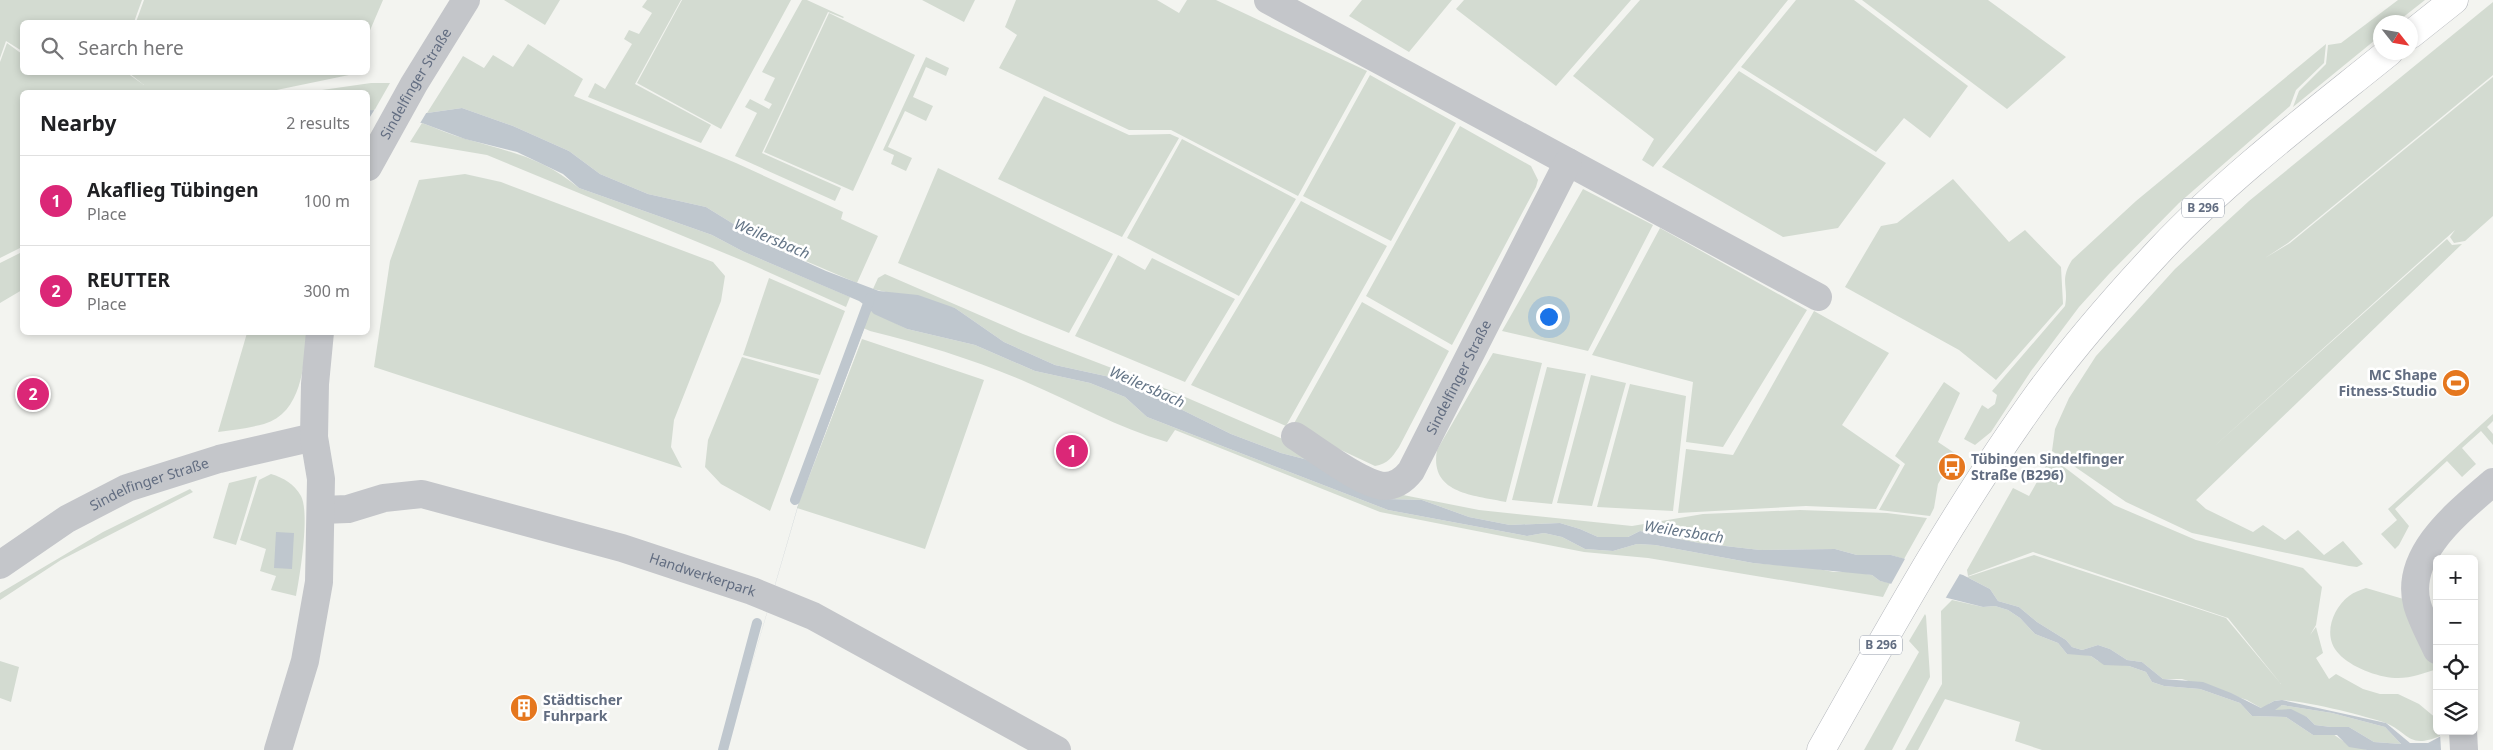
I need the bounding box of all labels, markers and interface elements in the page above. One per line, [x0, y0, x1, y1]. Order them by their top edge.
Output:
north arrow [2373, 15, 2418, 60]
search box [20, 20, 370, 75]
street label: Sindelfinger Straße [375, 24, 455, 143]
icon: search [38, 34, 66, 62]
text: Search here [78, 35, 184, 61]
text: Nearby [40, 109, 116, 137]
text: 2 results [286, 112, 350, 134]
text: Akaflieg Tübingen [87, 177, 259, 203]
text: 1 [51, 190, 61, 212]
text: 100 m [303, 190, 350, 212]
road number: B 296 [2182, 198, 2224, 218]
text: Place [87, 203, 127, 225]
water label: Weilersbach [731, 213, 813, 263]
text: REUTTER [87, 267, 170, 293]
text: 2 [51, 280, 61, 302]
text: 300 m [303, 280, 350, 302]
text: Place [87, 293, 127, 315]
your location [1536, 304, 1562, 330]
street label: Sindelfinger Straße [1421, 316, 1495, 437]
water label: Weilersbach [1107, 361, 1188, 412]
place label: MC Shape Fitness-Studio [2338, 365, 2437, 400]
sports icon: MC Shape Fitness-Studio [2441, 368, 2471, 398]
pin: 2 [17, 375, 49, 413]
pin: 1 [1056, 432, 1088, 470]
place label: Tübingen Sindelfinger Straße (B296) [1971, 449, 2125, 484]
bus stop icon: Tübingen Sindelfinger Straße (B296) [1937, 452, 1967, 482]
street label: Sindelfinger Straße [86, 453, 211, 515]
water label: Weilersbach [1643, 515, 1725, 547]
street label: Handwerkerpark [647, 548, 759, 601]
map controls [2433, 555, 2478, 735]
button: + [2433, 555, 2478, 600]
button: − [2433, 600, 2478, 645]
road number: B 296 [1860, 636, 1902, 654]
button: locate [2433, 645, 2478, 690]
place label: Städtischer Fuhrpark [543, 690, 623, 725]
button: layers [2433, 690, 2478, 735]
building icon: Städtischer Fuhrpark [509, 693, 539, 723]

